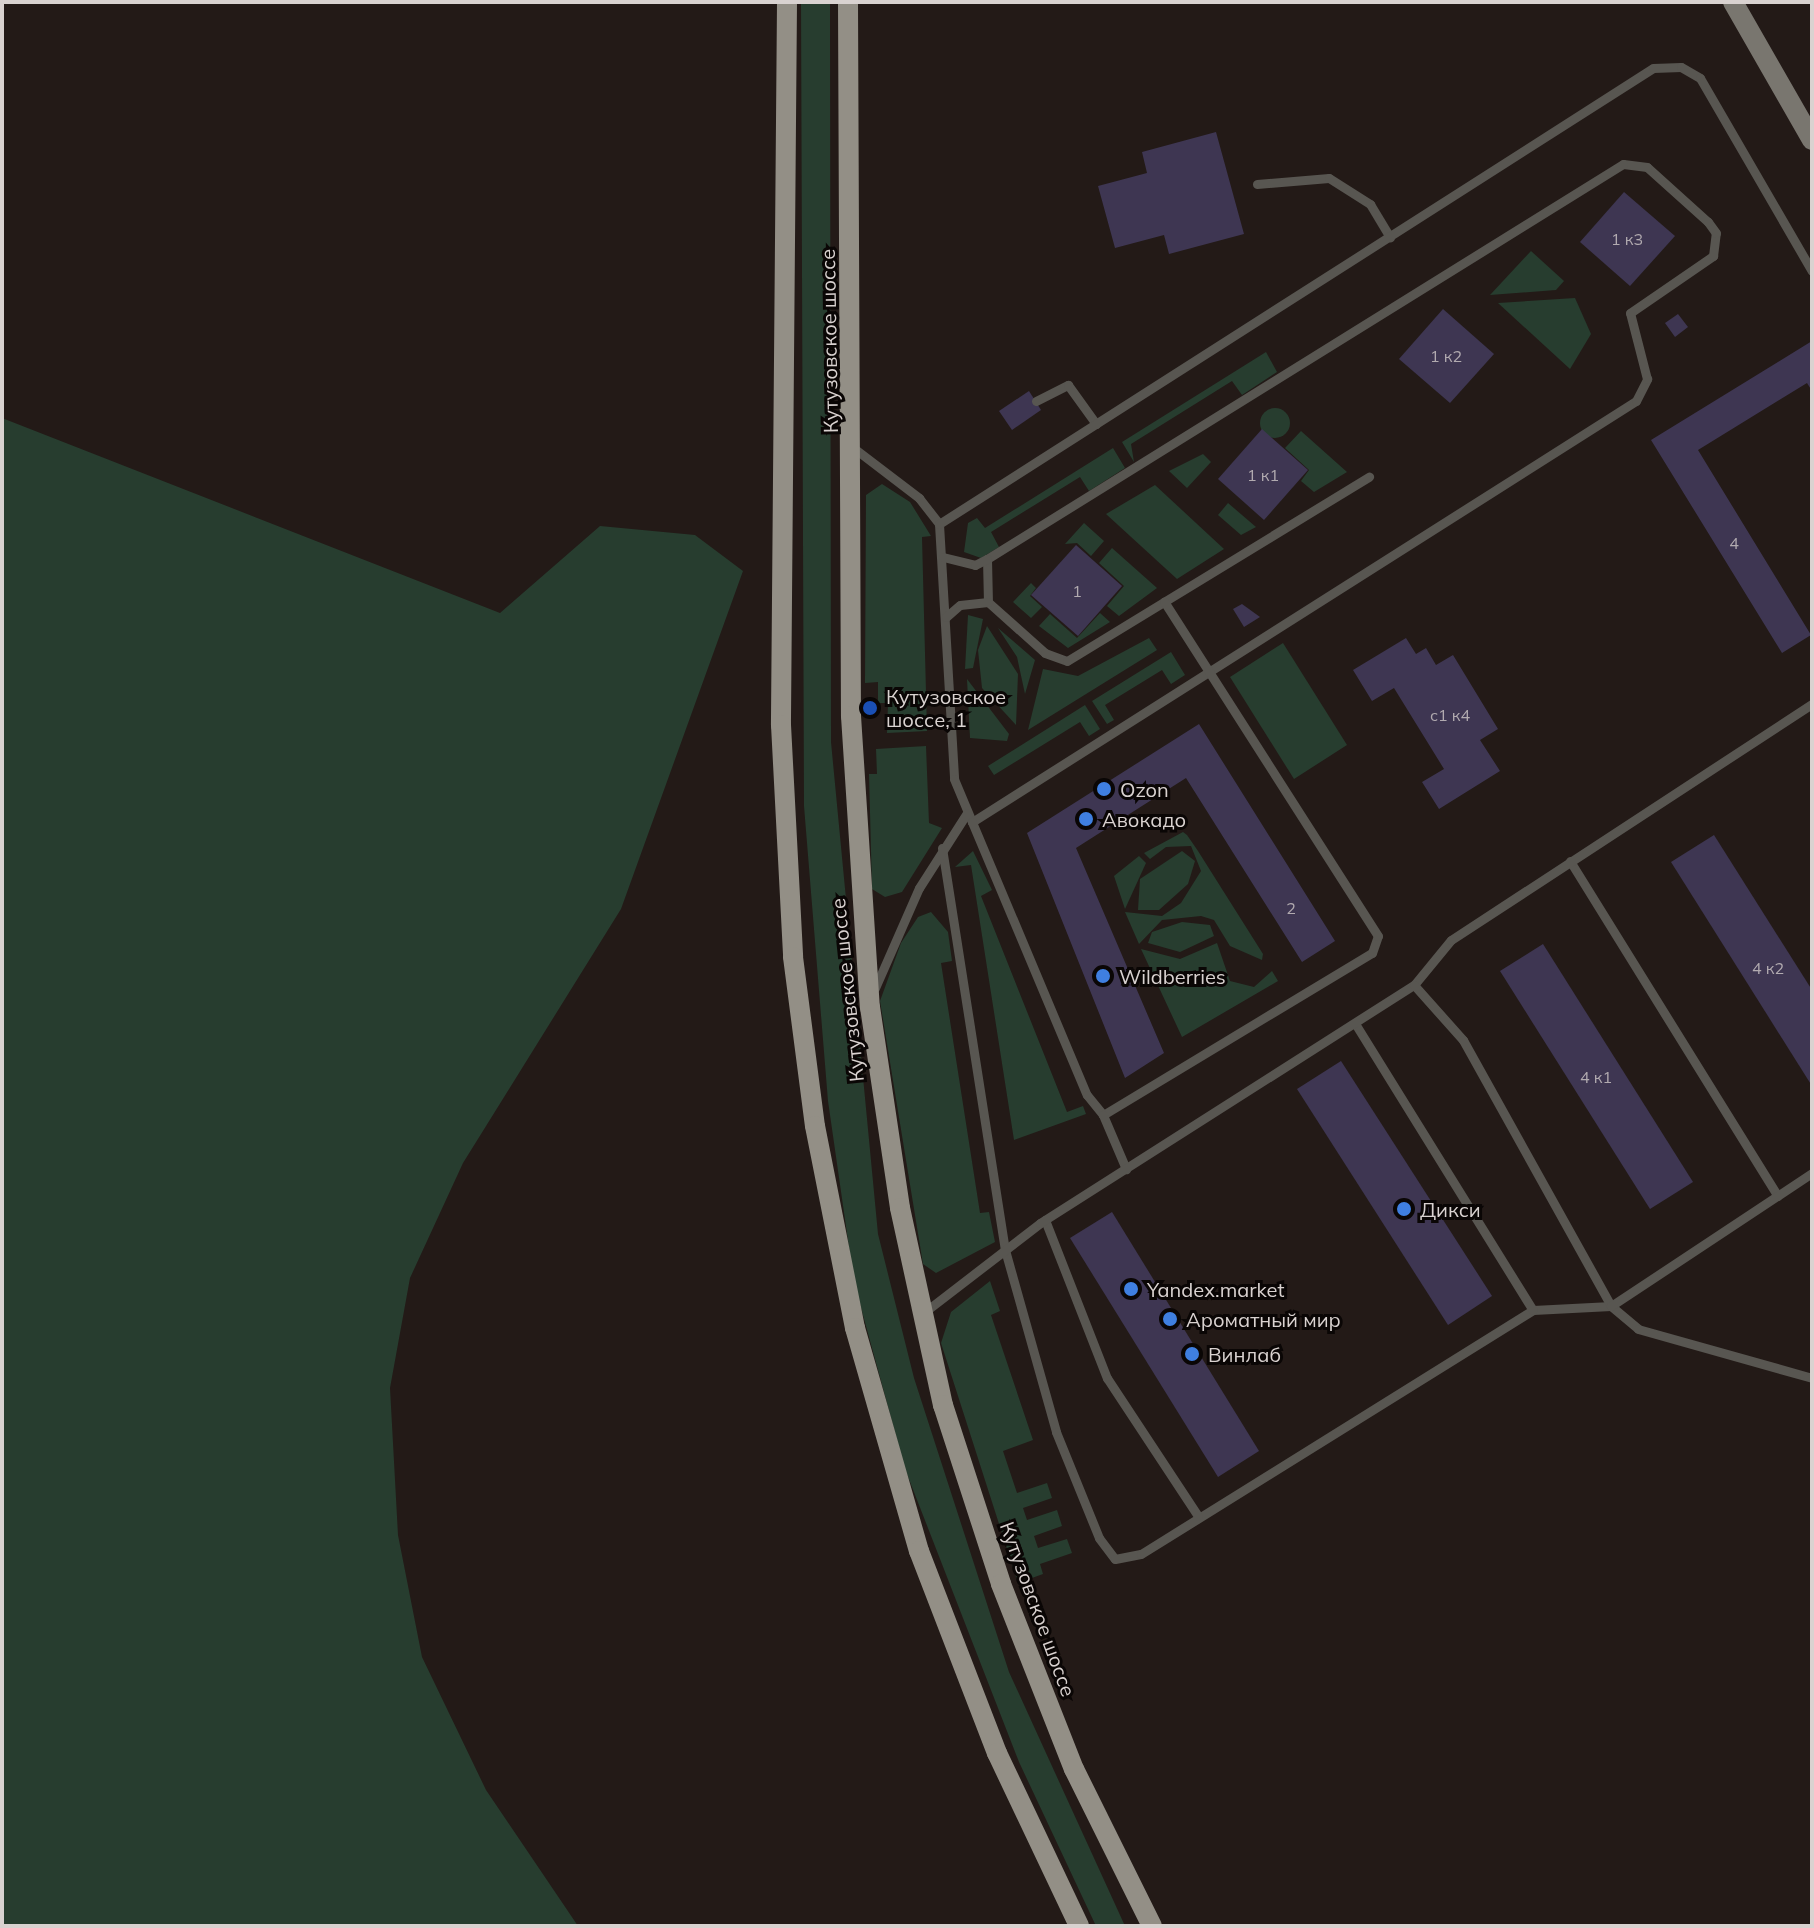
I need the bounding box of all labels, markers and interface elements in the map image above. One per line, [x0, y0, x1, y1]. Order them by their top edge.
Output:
house number: 1 к3 [1611, 229, 1643, 249]
street label: Кутузовское шоссе [815, 249, 843, 433]
house number: 1 к2 [1430, 346, 1462, 366]
house number: 1 к1 [1247, 465, 1279, 485]
house number: 4 [1729, 533, 1739, 553]
house number: 1 [1072, 581, 1082, 601]
place label: Кутузовское шоссе, 1 [886, 684, 1006, 731]
marker: Кутузовское шоссе, 1 [861, 699, 879, 717]
house number: с1 к4 [1430, 705, 1470, 725]
place label: Ozon [1120, 777, 1169, 801]
marker: Ozon [1095, 780, 1113, 798]
place label: Авокадо [1102, 807, 1186, 831]
marker: Авокадо [1077, 810, 1095, 828]
street label: Кутузовское шоссе [825, 897, 869, 1083]
house number: 2 [1286, 898, 1296, 918]
house number: 4 к2 [1752, 958, 1784, 978]
place label: Wildberries [1119, 964, 1226, 988]
marker: Wildberries [1094, 967, 1112, 985]
house number: 4 к1 [1580, 1067, 1612, 1087]
place label: Дикси [1420, 1197, 1481, 1221]
marker: Дикси [1395, 1200, 1413, 1218]
place label: Yandex.market [1147, 1277, 1284, 1301]
marker: Yandex.market [1122, 1280, 1140, 1298]
place label: Ароматный мир [1186, 1307, 1341, 1331]
marker: Ароматный мир [1161, 1310, 1179, 1328]
place label: Винлаб [1208, 1342, 1281, 1366]
marker: Винлаб [1183, 1345, 1201, 1363]
street label: Кутузовское шоссе [995, 1518, 1081, 1700]

